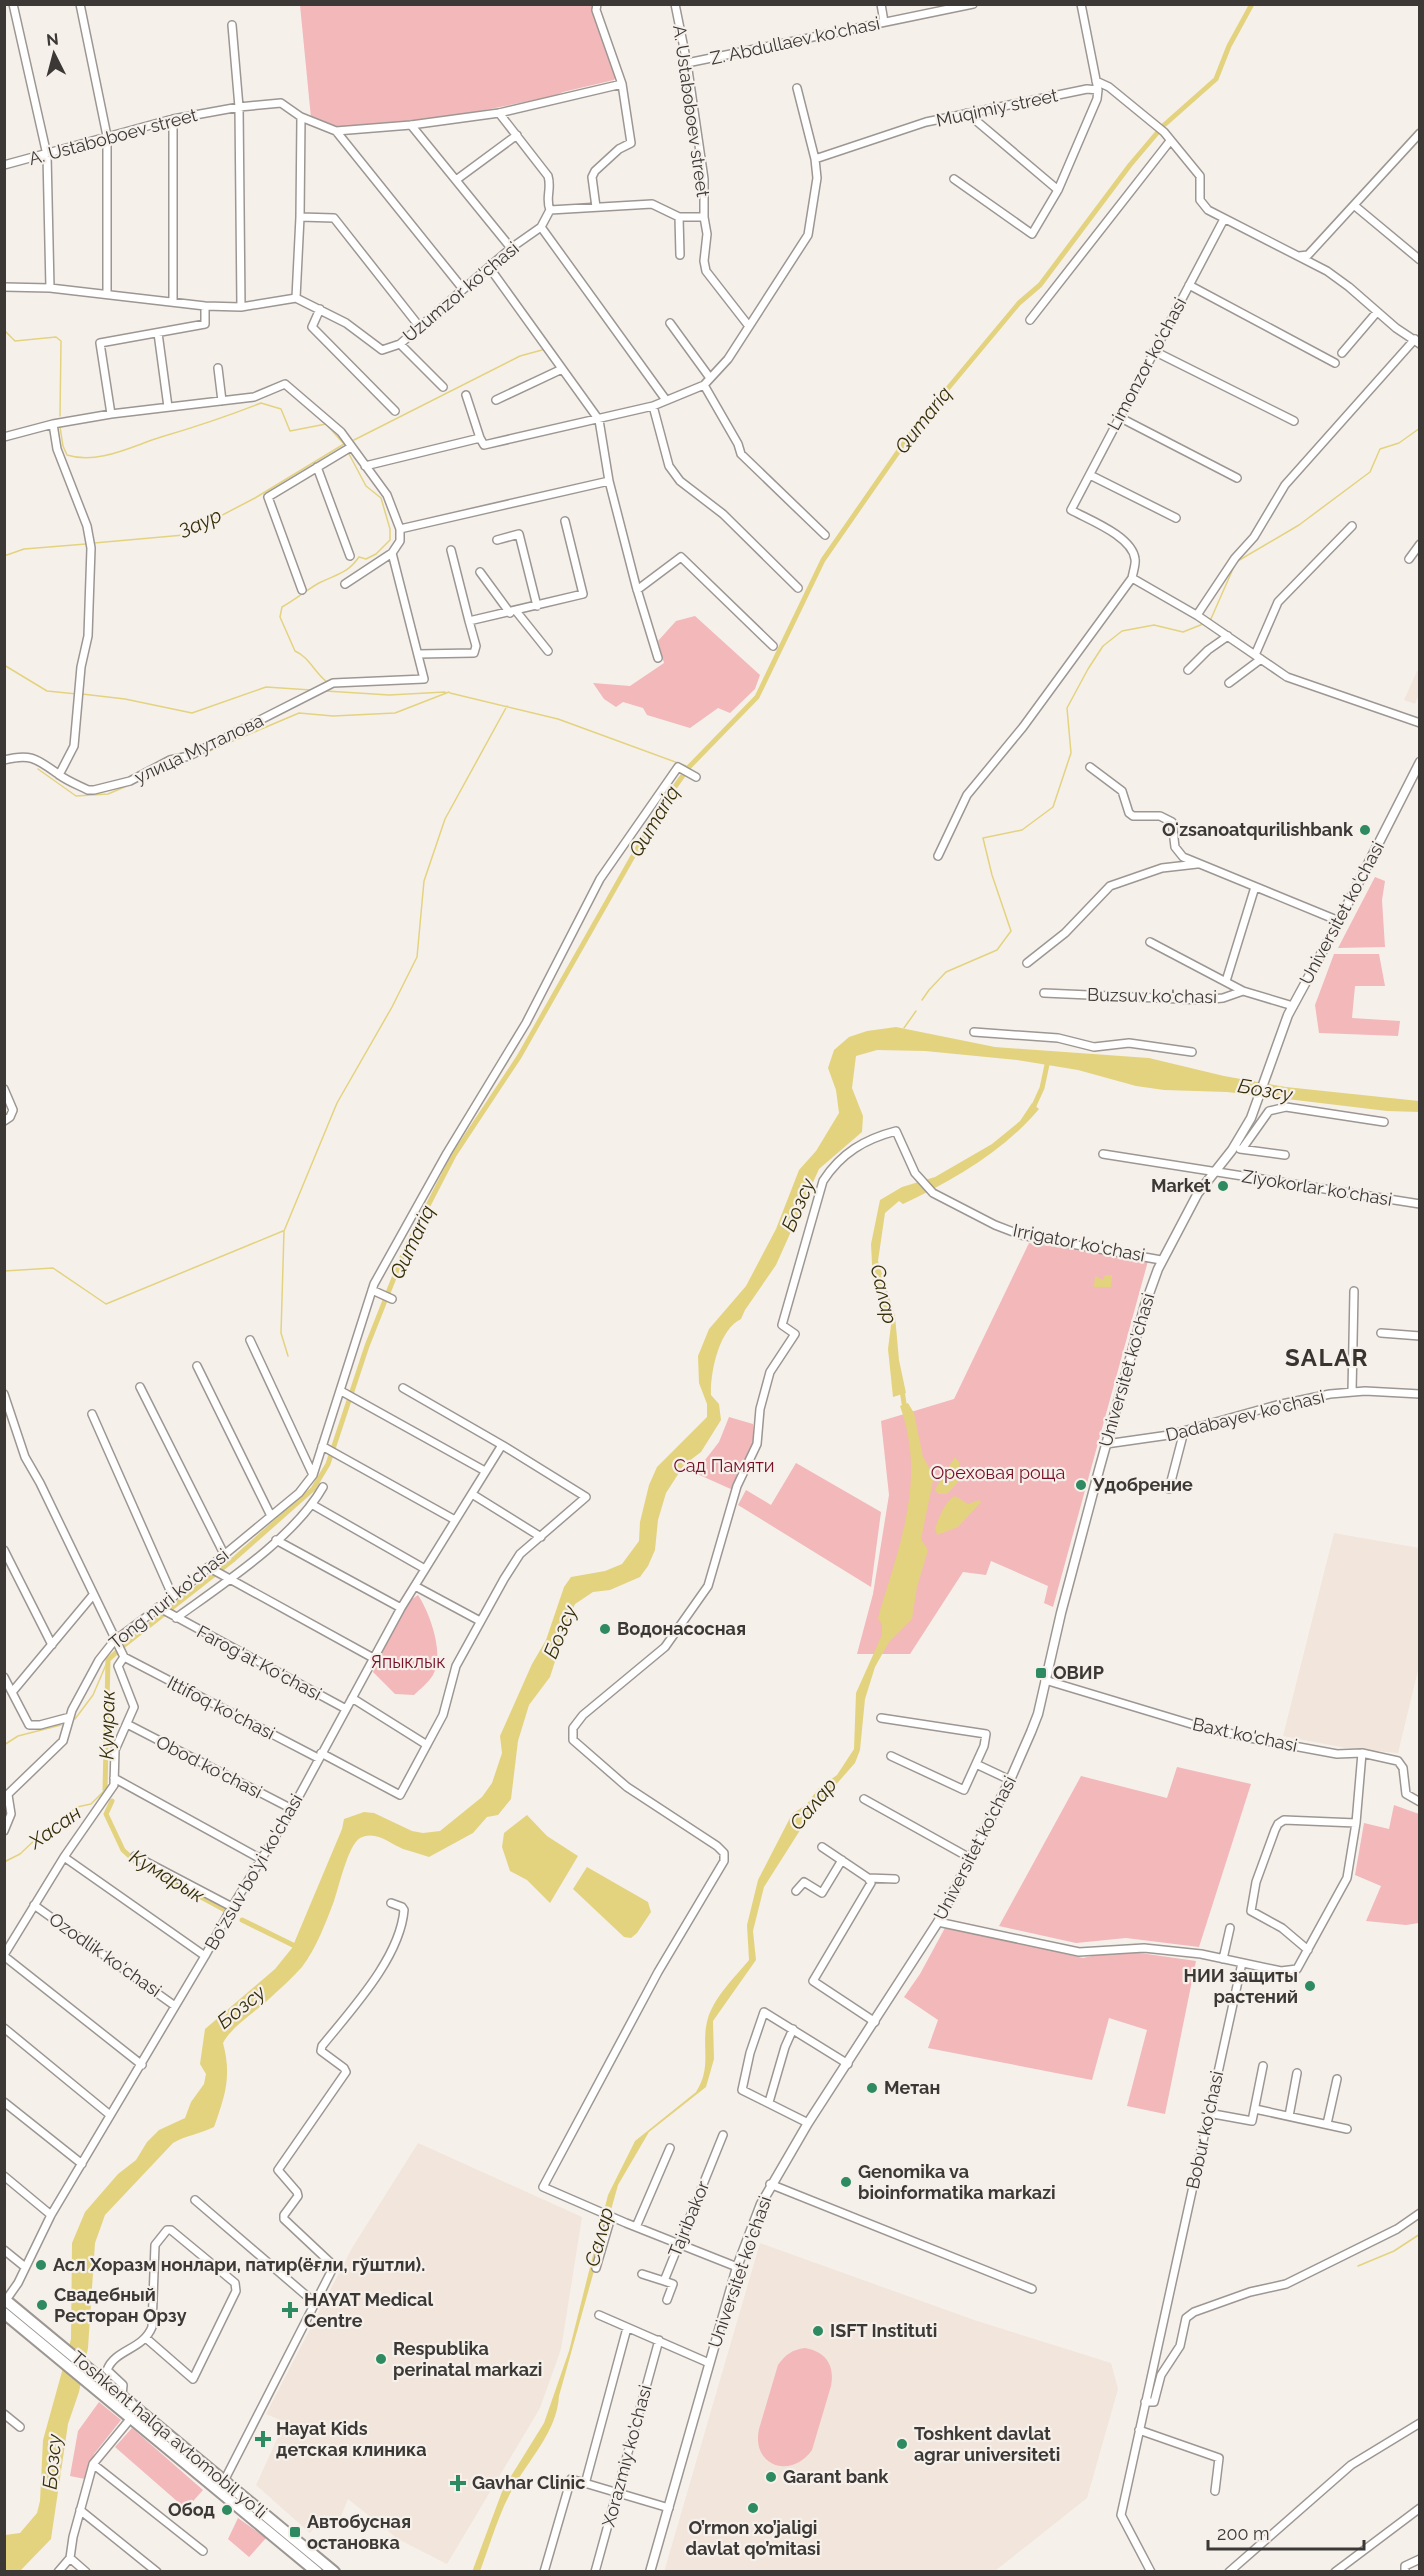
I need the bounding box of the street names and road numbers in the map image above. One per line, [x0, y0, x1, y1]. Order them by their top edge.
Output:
street label: Z. Abdullaev ko'chasi [708, 12, 882, 69]
street label: A. Ustaboboev street [669, 24, 714, 198]
street label: Muqimiy street [934, 84, 1060, 131]
street label: A. Ustaboboev street [26, 104, 199, 169]
street label: Uzumzor ko'chasi [399, 237, 523, 346]
street label: Limonzor ko'chasi [1103, 294, 1190, 434]
street label: улица Муталова [131, 709, 267, 788]
street label: Universitet ko'chasi [1295, 838, 1388, 988]
street label: Buzsuv ko'chasi [1087, 984, 1217, 1007]
street label: Ziyokorlar ko'chasi [1240, 1165, 1394, 1210]
street label: Irrigator ko'chasi [1011, 1219, 1147, 1266]
street label: Universitet ko'chasi [1095, 1291, 1159, 1449]
street label: Dadabayev ko'chasi [1163, 1386, 1326, 1445]
street label: Tong nuri ko'chasi [105, 1544, 232, 1653]
street label: Farog'at Ko'chasi [193, 1621, 325, 1704]
street label: Ittifoq ko'chasi [164, 1671, 278, 1744]
street label: Baxt ko'chasi [1191, 1713, 1299, 1756]
street label: Obod ko'chasi [153, 1731, 266, 1802]
street label: Universitet ko'chasi [929, 1772, 1020, 1923]
street label: Bo'zsuv bo'yi ko'chasi [200, 1790, 307, 1953]
street label: Ozodlik ko'chasi [45, 1908, 165, 2001]
street label: Bobur ko'chasi [1182, 2069, 1227, 2191]
street label: Tajribakor [664, 2177, 714, 2260]
street label: Universitet ko'chasi [704, 2193, 775, 2350]
street label: Toshkent halqa avtomobil yo'li [67, 2347, 271, 2523]
street label: Xorazmiy ko'chasi [597, 2383, 656, 2529]

